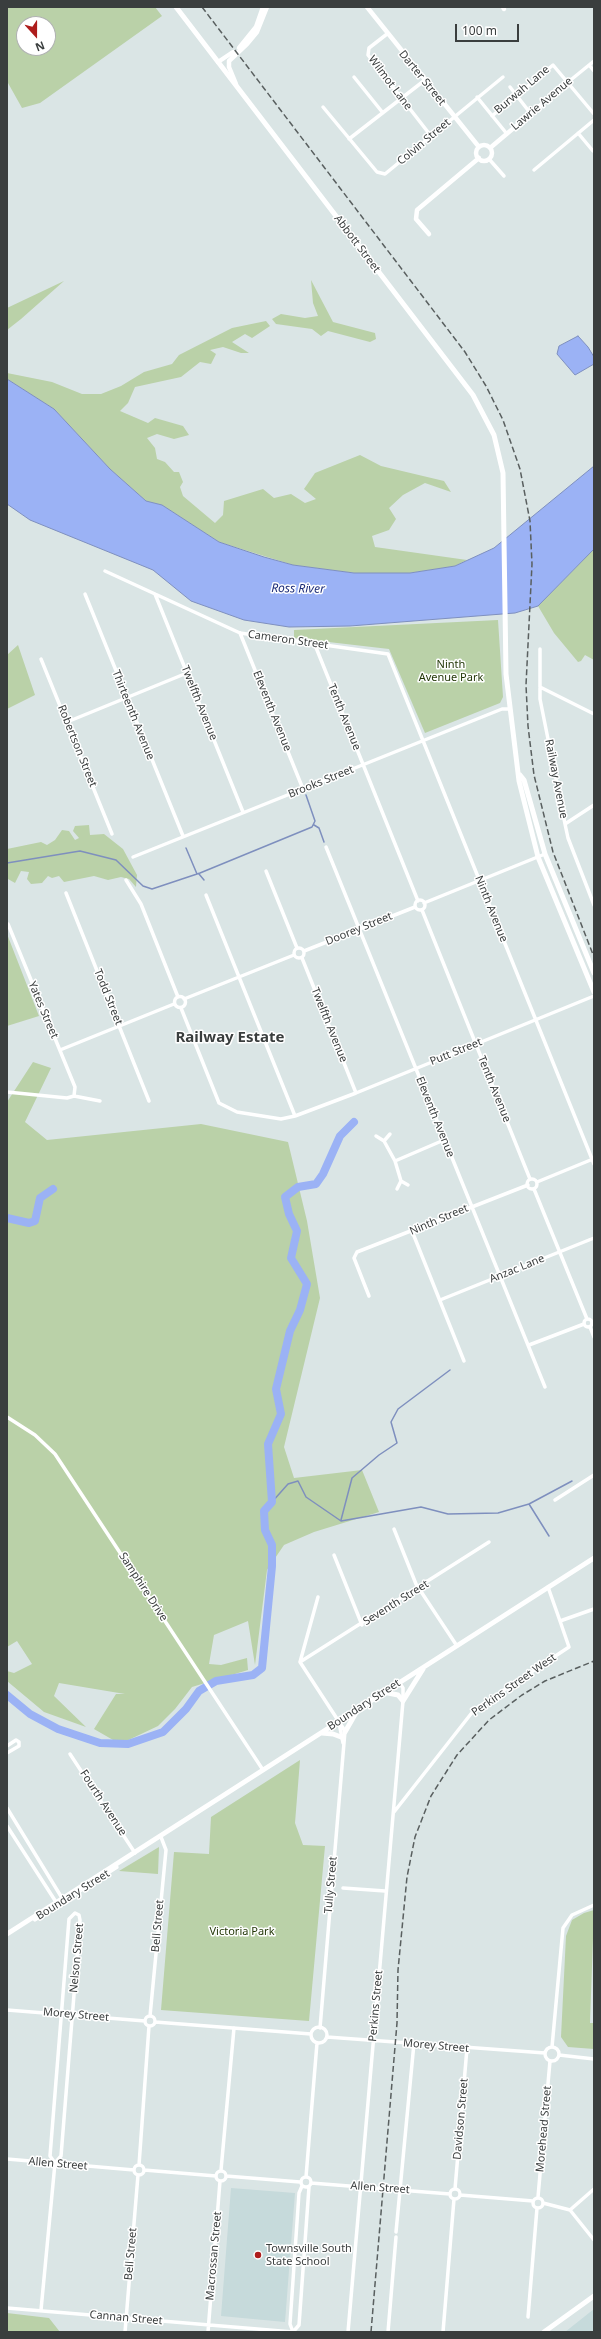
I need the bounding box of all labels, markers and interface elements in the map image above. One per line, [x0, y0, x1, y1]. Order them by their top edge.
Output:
north arrow [16, 16, 56, 56]
scale bar [457, 16, 521, 42]
text: 100 m [462, 22, 497, 39]
text: N [33, 38, 47, 55]
street label: Darter Street [396, 48, 448, 108]
street label: Wilmot Lane [365, 53, 415, 113]
street label: Burwah Lane [492, 63, 552, 117]
street label: Lawrie Avenue [509, 75, 575, 133]
street label: Colvin Street [395, 116, 453, 168]
street label: Abbott Street [331, 213, 383, 275]
water label: Ross River [271, 581, 325, 597]
street label: Cameron Street [247, 628, 329, 652]
park label: Ninth Avenue Park [419, 658, 483, 684]
street label: Twelfth Avenue [178, 664, 220, 742]
street label: Thirteenth Avenue [109, 668, 157, 762]
street label: Eleventh Avenue [250, 669, 294, 753]
street label: Tenth Avenue [325, 682, 363, 752]
street label: Robertson Street [55, 703, 99, 789]
street label: Railway Avenue [542, 738, 570, 820]
street label: Brooks Street [286, 763, 356, 801]
street label: Ninth Avenue [472, 874, 510, 944]
street label: Doorey Street [324, 910, 394, 948]
street label: Todd Street [91, 967, 125, 1027]
street label: Yates Street [25, 979, 61, 1041]
street label: Twelfth Avenue [308, 986, 350, 1064]
district label: Railway Estate [176, 1029, 284, 1047]
street label: Putt Street [428, 1036, 484, 1068]
street label: Tenth Avenue [475, 1054, 513, 1124]
street label: Eleventh Avenue [413, 1075, 457, 1159]
street label: Ninth Street [408, 1202, 470, 1238]
street label: Anzac Lane [488, 1252, 546, 1286]
street label: Samphire Drive [116, 1550, 170, 1624]
street label: Seventh Street [361, 1578, 431, 1628]
street label: Perkins Street West [469, 1651, 559, 1719]
street label: Boundary Street [325, 1677, 403, 1733]
street label: Fourth Avenue [77, 1768, 129, 1838]
street label: Tully Street [322, 1856, 340, 1914]
street label: Boundary Street [34, 1867, 112, 1923]
street label: Bell Street [149, 1899, 167, 1953]
street label: Nelson Street [67, 1923, 87, 1993]
park label: Victoria Park [210, 1925, 274, 1939]
street label: Perkins Street [366, 1970, 386, 2042]
street label: Morey Street [42, 2006, 110, 2024]
street label: Morey Street [402, 2037, 470, 2055]
street label: Davidson Street [451, 2078, 471, 2160]
street label: Morehead Street [534, 2085, 554, 2173]
street label: Allen Street [28, 2155, 88, 2173]
street label: Allen Street [350, 2179, 410, 2197]
street label: Macrossan Street [204, 2211, 224, 2301]
street label: Bell Street [122, 2227, 140, 2281]
place label: Townsville South State School [266, 2242, 352, 2268]
marker: Townsville South State School [253, 2250, 263, 2260]
street label: Cannan Street [89, 2308, 163, 2328]

